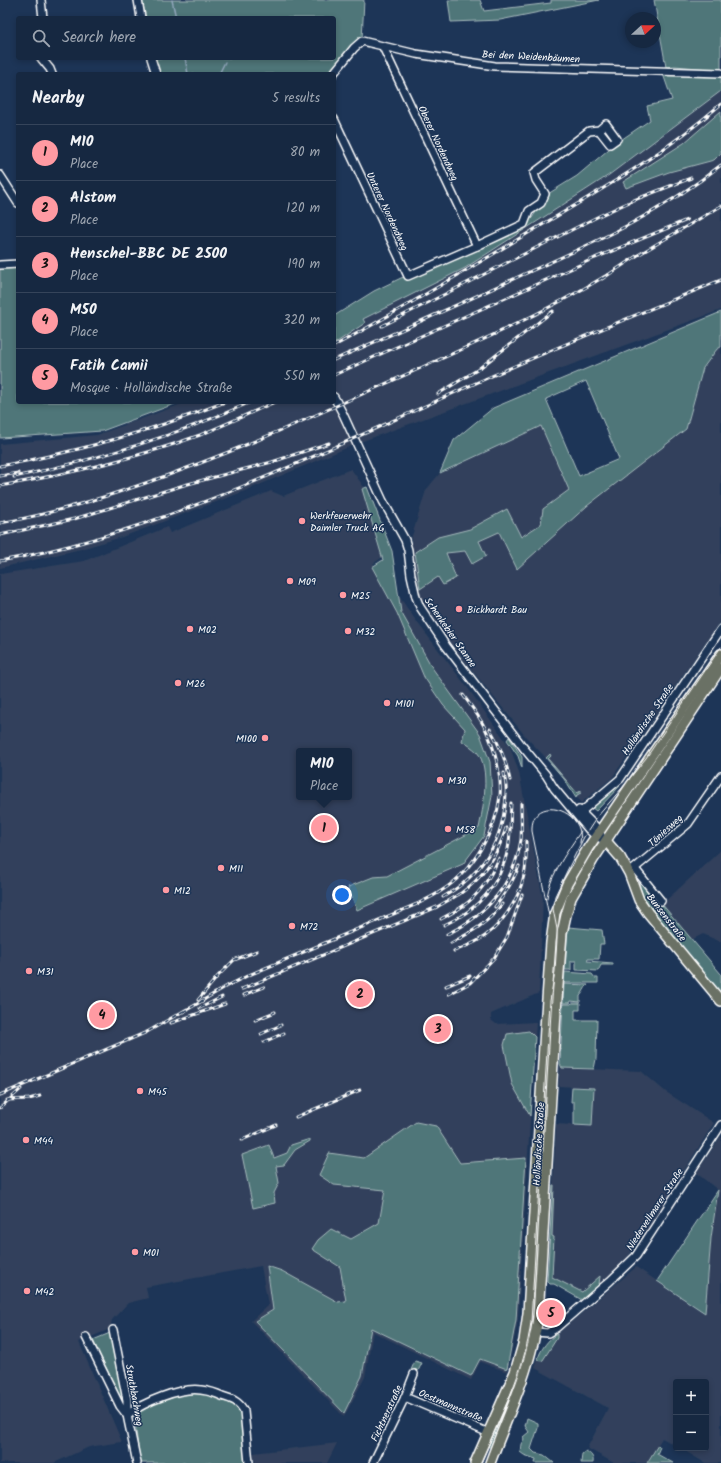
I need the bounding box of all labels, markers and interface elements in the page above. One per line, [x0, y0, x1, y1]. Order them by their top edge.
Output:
north arrow [625, 12, 661, 48]
search box [16, 16, 336, 60]
text: Search here [62, 26, 136, 50]
icon: search [30, 27, 52, 49]
street label: Bei den Weidenbäumen [482, 46, 580, 68]
text: Nearby [32, 85, 84, 112]
text: 5 results [272, 88, 320, 109]
street label: Oberer Nordendweg [414, 103, 463, 184]
text: M10 [70, 130, 94, 154]
text: 1 [43, 142, 47, 163]
text: 80 m [290, 142, 320, 163]
text: Place [70, 154, 98, 175]
street label: Unterer Nordendweg [362, 169, 412, 254]
text: Alstom [70, 186, 116, 210]
text: 2 [41, 198, 49, 219]
text: 120 m [286, 198, 320, 219]
text: Place [70, 210, 98, 231]
text: Henschel-BBC DE 2500 [70, 242, 227, 266]
text: 3 [41, 254, 49, 275]
text: 190 m [288, 254, 320, 275]
text: Place [70, 266, 98, 287]
text: M50 [70, 298, 97, 322]
text: 4 [41, 310, 49, 331]
text: 320 m [283, 310, 320, 331]
text: Place [70, 322, 98, 343]
text: Fatih Camii [70, 354, 148, 378]
text: 5 [42, 366, 48, 387]
text: 550 m [284, 366, 320, 387]
text: Mosque · Holländische Straße [70, 378, 232, 399]
place label: Werkfeuerwehr Daimler Truck AG [310, 508, 385, 536]
marker: Werkfeuerwehr Daimler Truck AG [297, 516, 307, 526]
place label: M09 [298, 574, 316, 590]
marker: M09 [285, 576, 295, 586]
place label: M25 [351, 588, 371, 604]
marker: M25 [338, 590, 348, 600]
street label: Schenkebier Stanne [420, 594, 481, 671]
place label: Bickhardt Bau [467, 602, 527, 618]
marker: Bickhardt Bau [454, 604, 464, 614]
place label: M02 [198, 622, 217, 638]
marker: M02 [185, 624, 195, 634]
place label: M32 [356, 624, 376, 640]
marker: M32 [343, 626, 353, 636]
place label: M26 [186, 676, 205, 692]
marker: M26 [173, 678, 183, 688]
street label: Holländische Straße [618, 680, 678, 759]
place label: M101 [395, 696, 414, 712]
marker: M101 [382, 698, 392, 708]
place label: M100 [236, 731, 257, 747]
marker: M100 [260, 733, 270, 743]
popup [296, 748, 352, 800]
text: M10 [310, 752, 334, 776]
place label: M30 [448, 773, 467, 789]
marker: M30 [435, 775, 445, 785]
text: Place [310, 776, 338, 797]
street label: Töniesweg [645, 810, 687, 851]
pin: 1 [311, 813, 337, 843]
place label: M58 [456, 822, 476, 838]
marker: M58 [443, 824, 453, 834]
place label: M11 [229, 861, 243, 877]
marker: M11 [216, 863, 226, 873]
place label: M12 [174, 883, 191, 899]
marker: M12 [161, 885, 171, 895]
your location [332, 885, 352, 905]
street label: Bunsenstraße [642, 890, 690, 945]
place label: M72 [300, 919, 319, 935]
marker: M72 [287, 921, 297, 931]
place label: M31 [37, 964, 54, 980]
marker: M31 [24, 966, 34, 976]
pin: 2 [347, 979, 373, 1009]
pin: 4 [89, 1000, 115, 1030]
pin: 3 [425, 1014, 451, 1044]
place label: M45 [148, 1084, 167, 1100]
marker: M45 [135, 1086, 145, 1096]
street label: Holländische Straße [529, 1101, 549, 1186]
place label: M44 [34, 1133, 53, 1149]
marker: M44 [21, 1135, 31, 1145]
street label: Niedervellmarer Straße [622, 1165, 688, 1254]
place label: M01 [143, 1245, 159, 1261]
marker: M01 [130, 1247, 140, 1257]
place label: M42 [35, 1284, 54, 1300]
marker: M42 [22, 1286, 32, 1296]
pin: 5 [538, 1298, 564, 1328]
street label: Struthbachweg [121, 1363, 147, 1427]
map controls [673, 1379, 709, 1451]
button: + [673, 1379, 709, 1415]
street label: Fichtnerstraße [367, 1382, 407, 1444]
street label: Oestmannstraße [416, 1385, 486, 1427]
button: − [673, 1415, 709, 1451]

